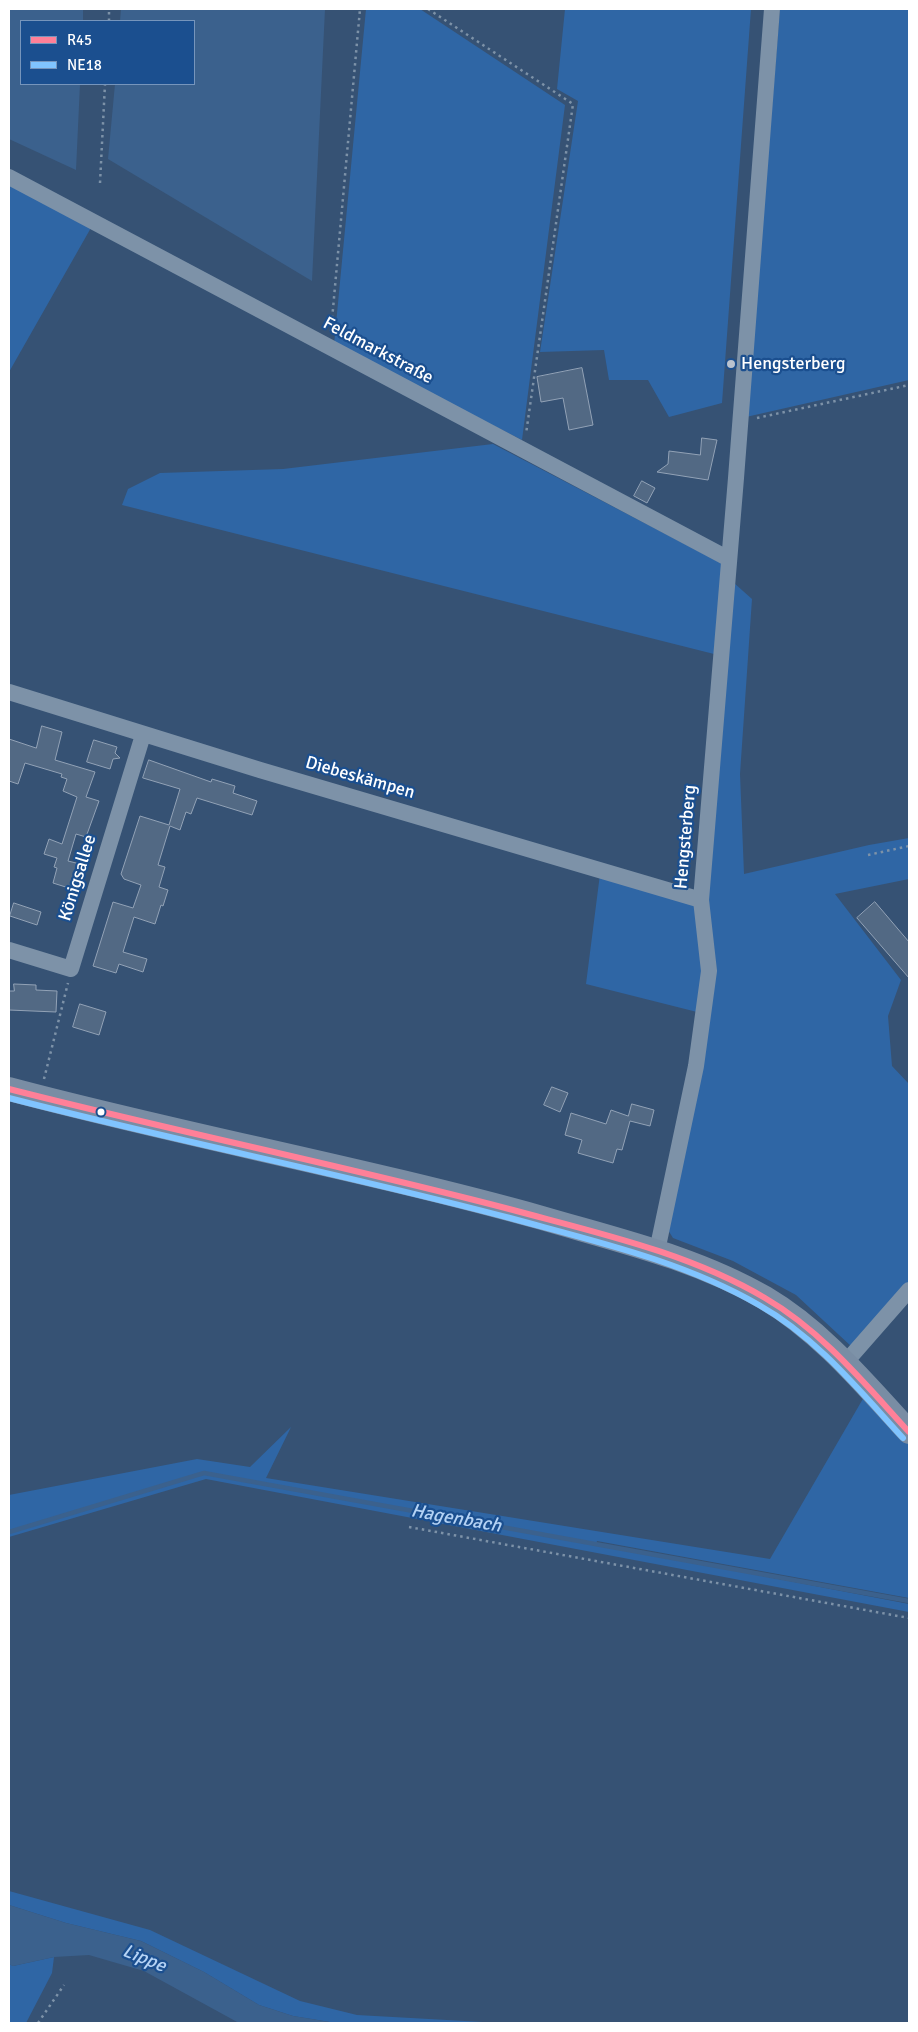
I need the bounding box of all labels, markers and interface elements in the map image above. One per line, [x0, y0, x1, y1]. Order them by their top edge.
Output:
legend [20, 20, 195, 85]
text: R45 [67, 31, 92, 49]
text: NE18 [67, 56, 102, 74]
street label: Feldmarkstraße [319, 313, 437, 389]
place label: Hengsterberg [741, 353, 846, 375]
marker: Hengsterberg [725, 358, 737, 370]
street label: Diebeskämpen [303, 752, 417, 804]
street label: Hengsterberg [671, 784, 701, 890]
street label: Königsallee [55, 832, 101, 924]
unlabelled marker [96, 1107, 106, 1117]
water label: Hagenbach [409, 1500, 503, 1538]
water label: Lippe [119, 1940, 169, 1978]

